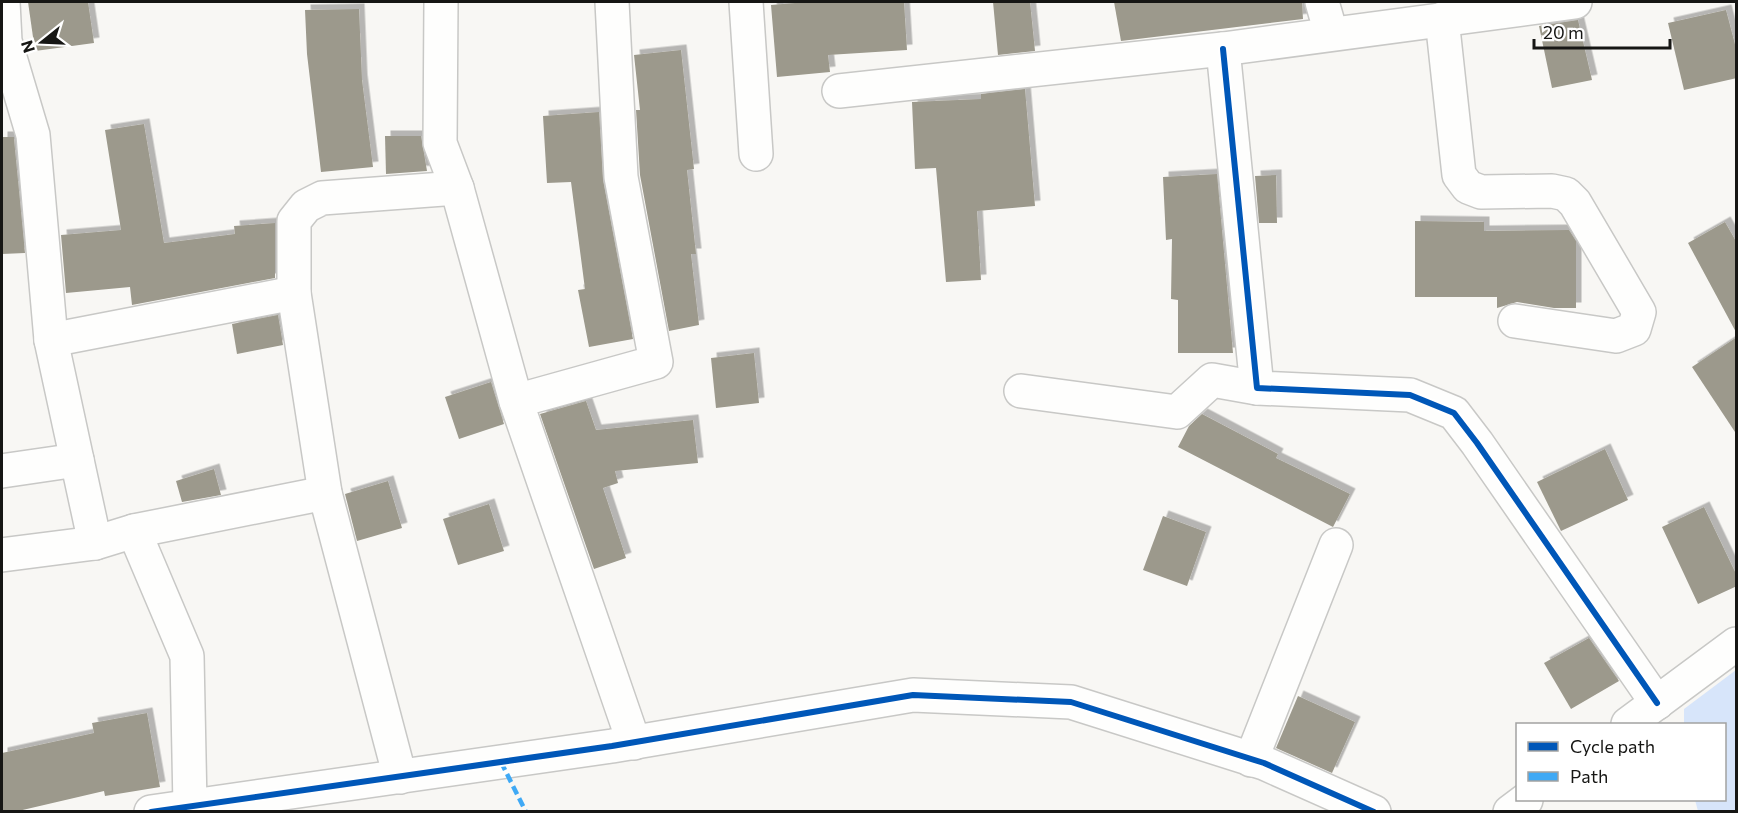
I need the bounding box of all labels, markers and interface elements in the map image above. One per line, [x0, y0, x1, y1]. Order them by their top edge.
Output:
north arrow [12, 12, 72, 72]
scale bar [1534, 12, 1670, 50]
text: 20 m [1543, 21, 1584, 43]
text: N [16, 38, 38, 55]
legend [1516, 723, 1726, 801]
text: Cycle path [1570, 735, 1655, 757]
text: Path [1570, 765, 1608, 787]

